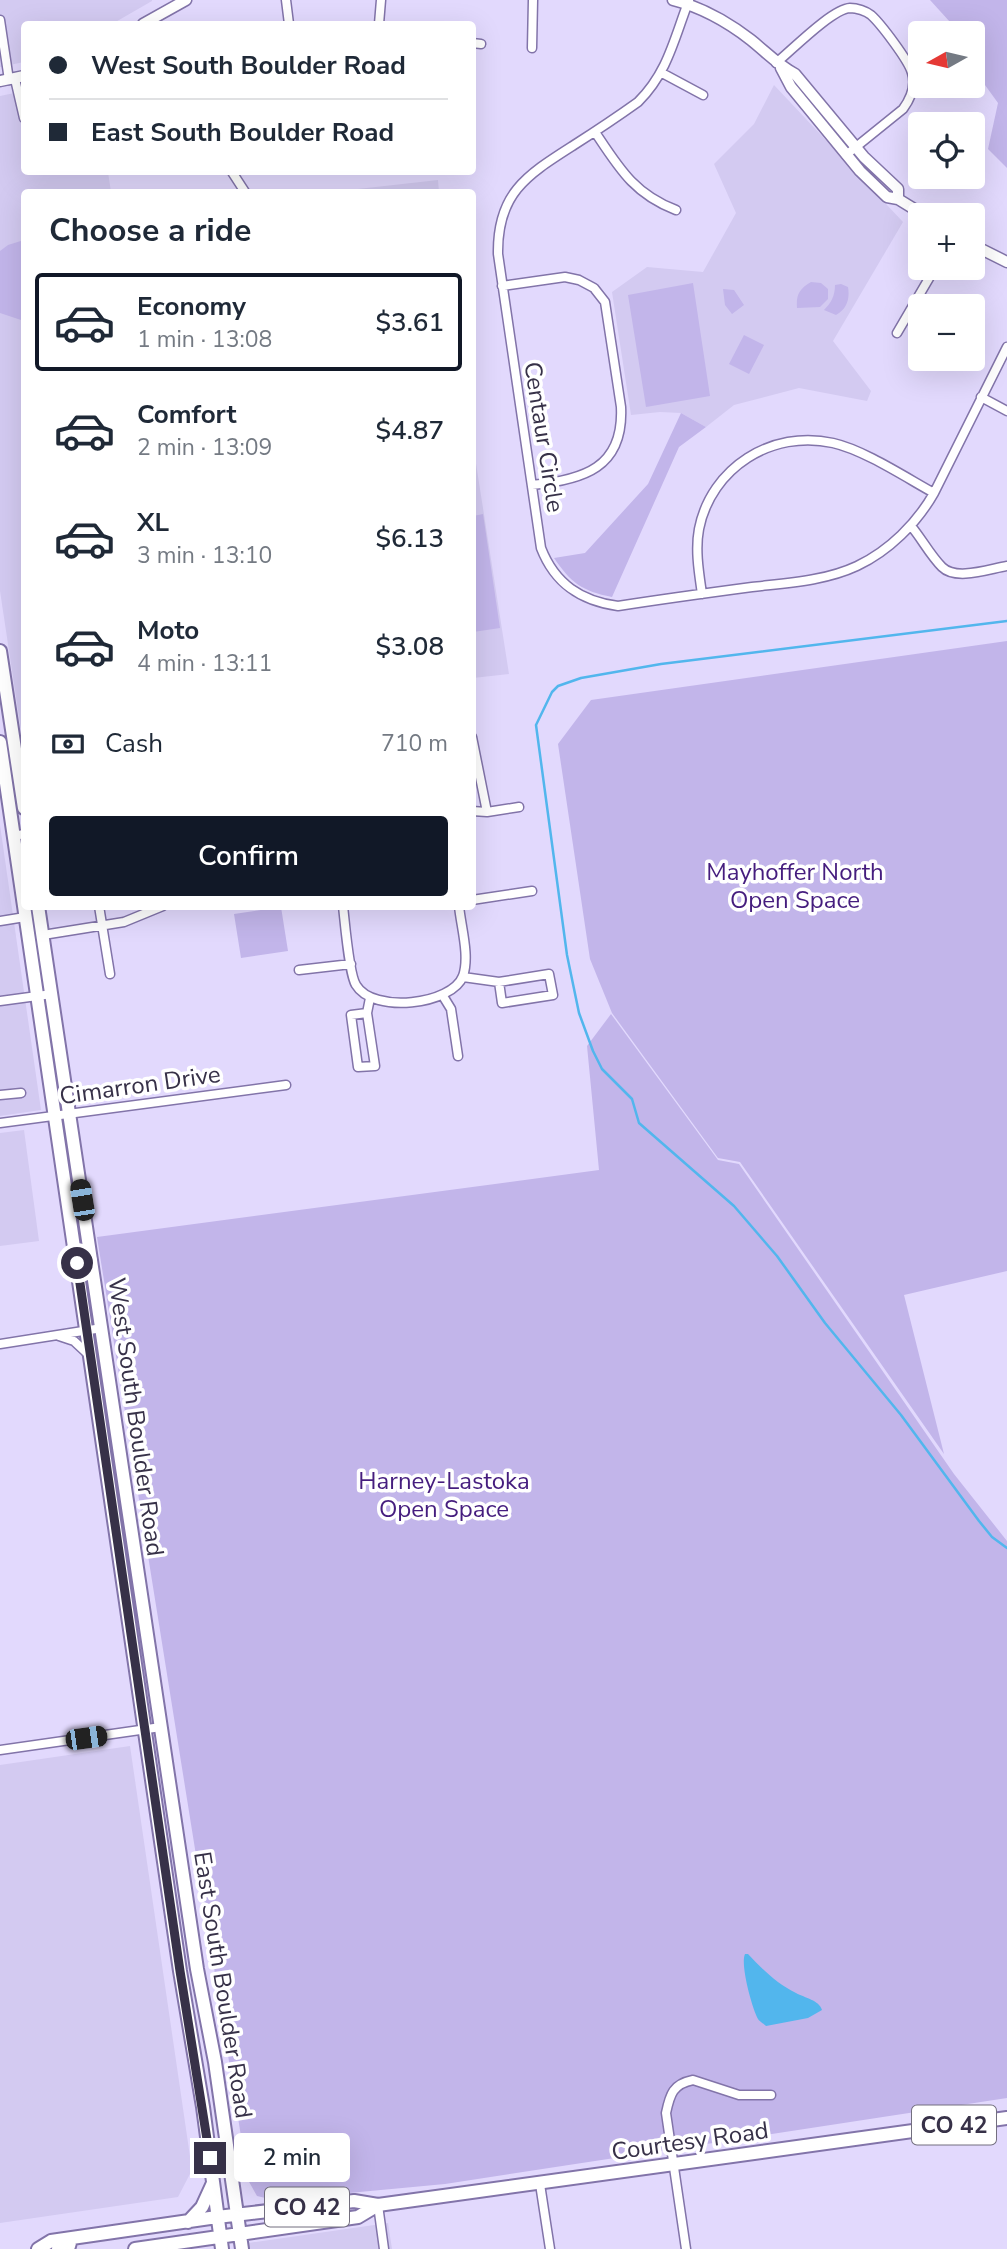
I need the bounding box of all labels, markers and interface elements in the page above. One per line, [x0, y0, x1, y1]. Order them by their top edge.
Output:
north arrow [908, 21, 985, 98]
map controls [908, 21, 985, 371]
text: West South Boulder Road [91, 48, 406, 83]
button: locate [908, 112, 985, 189]
text: East South Boulder Road [91, 115, 394, 150]
button: + [908, 203, 985, 280]
text: Choose a ride [49, 209, 251, 252]
text: Economy [137, 289, 246, 324]
icon: car [53, 291, 116, 354]
button: − [908, 294, 985, 371]
text: $3.61 [375, 305, 444, 340]
text: 1 min · 13:08 [137, 324, 272, 355]
street label: Centaur Circle [516, 359, 572, 515]
text: Comfort [137, 397, 237, 432]
icon: car [53, 399, 116, 462]
text: $4.87 [375, 413, 444, 448]
text: 2 min · 13:09 [137, 432, 272, 463]
text: XL [137, 505, 169, 540]
icon: car [53, 507, 116, 570]
text: $6.13 [375, 521, 444, 556]
text: 3 min · 13:10 [137, 540, 272, 571]
text: Moto [137, 613, 199, 648]
icon: car [53, 615, 116, 678]
text: $3.08 [375, 629, 444, 664]
text: 4 min · 13:11 [137, 648, 272, 679]
icon: cash [49, 725, 87, 763]
text: Cash [105, 726, 163, 761]
text: 710 m [381, 728, 448, 759]
button: Confirm [49, 816, 448, 896]
park label: Mayhoffer North Open Space [706, 856, 884, 916]
street label: Cimarron Drive [58, 1058, 222, 1112]
car [69, 1178, 96, 1222]
route start [61, 1247, 93, 1279]
street label: West South Boulder Road [101, 1276, 171, 1558]
park label: Harney-Lastoka Open Space [358, 1465, 530, 1525]
car [64, 1725, 109, 1751]
street label: East South Boulder Road [186, 1849, 260, 2121]
road number: CO 42 [912, 2106, 996, 2144]
street label: Courtesy Road [610, 2114, 770, 2168]
callout: 2 min [234, 2134, 350, 2182]
route end [194, 2142, 226, 2174]
text: 2 min [263, 2142, 321, 2173]
road number: CO 42 [265, 2188, 349, 2226]

